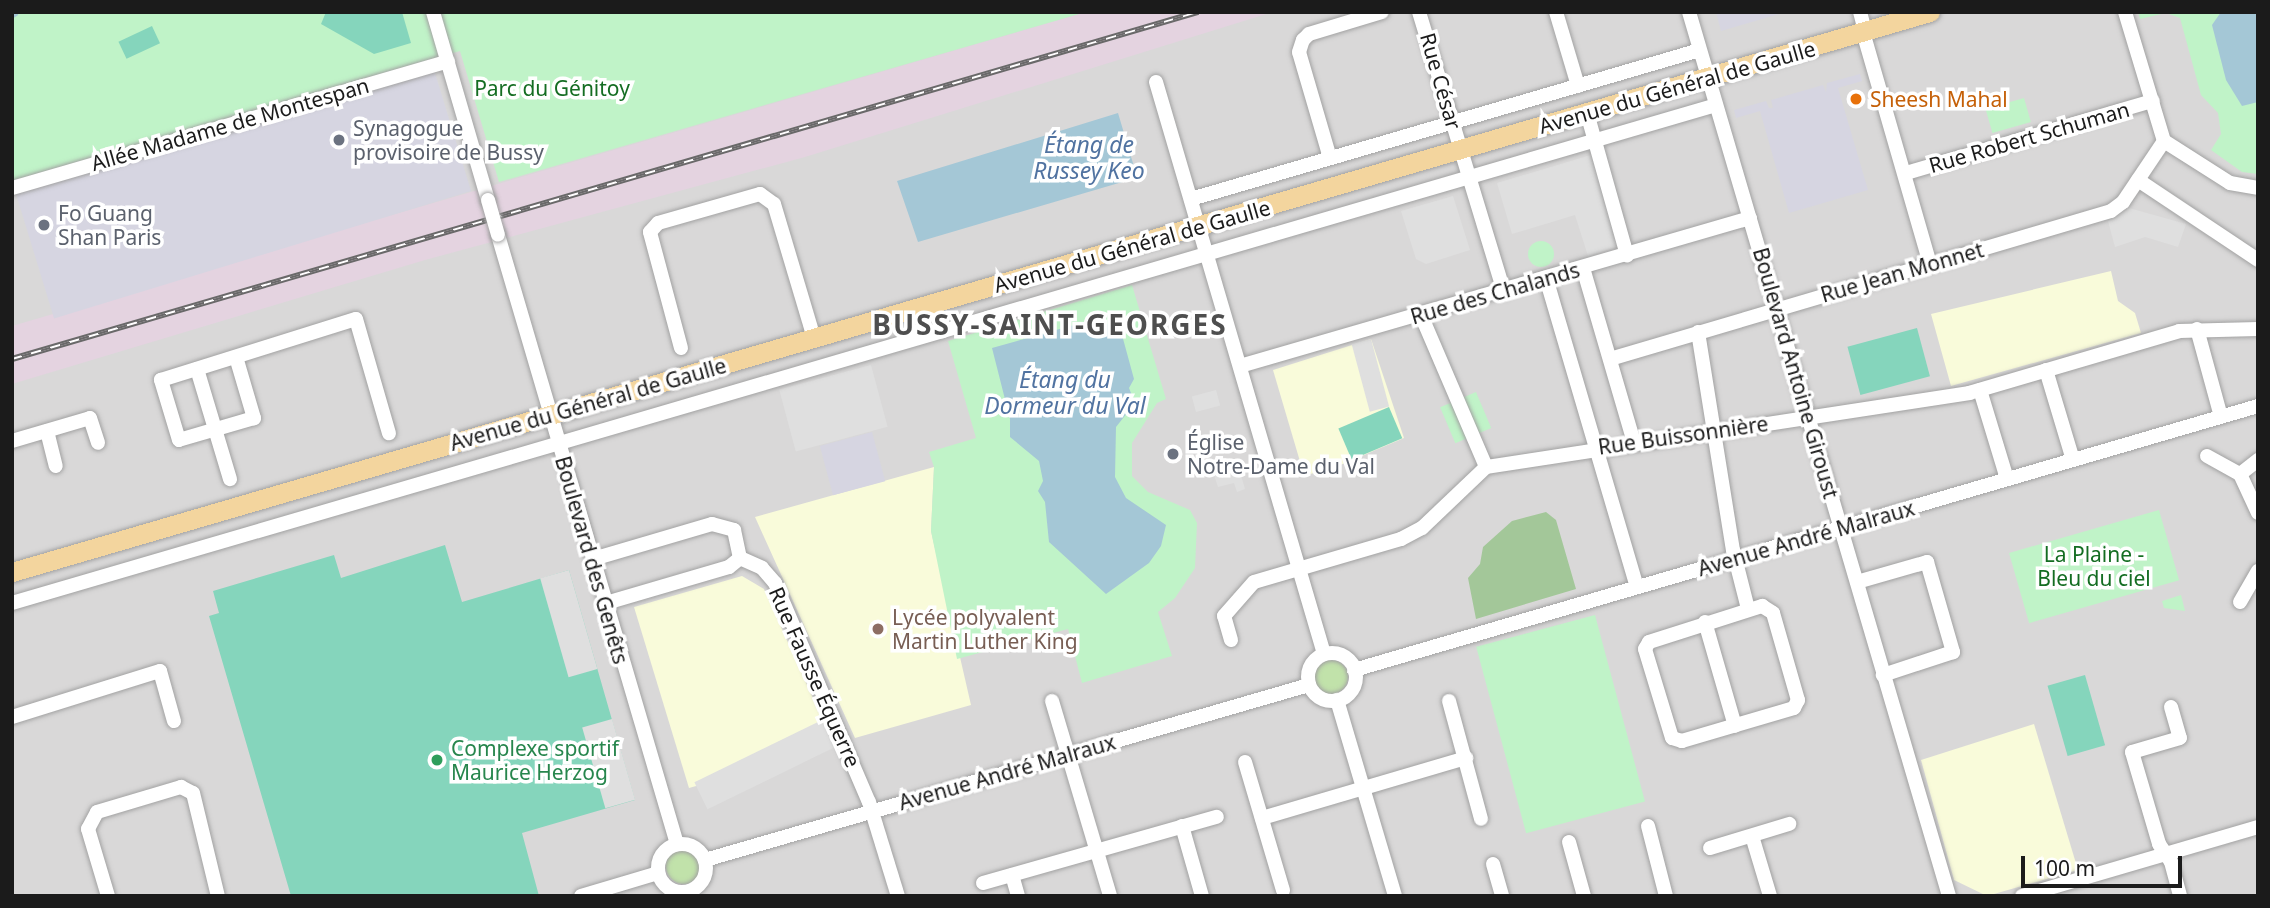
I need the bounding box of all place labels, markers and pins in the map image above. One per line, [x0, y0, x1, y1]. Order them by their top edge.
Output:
place label: Sheesh Mahal [1870, 86, 2008, 112]
marker: Sheesh Mahal [1848, 91, 1864, 107]
place label: Synagogue provisoire de Bussy [353, 115, 544, 165]
marker: Synagogue provisoire de Bussy [331, 132, 347, 148]
place label: Fo Guang Shan Paris [58, 200, 161, 250]
marker: Fo Guang Shan Paris [36, 217, 52, 233]
place label: Église Notre-Dame du Val [1187, 429, 1375, 479]
marker: Église Notre-Dame du Val [1165, 446, 1181, 462]
place label: Lycée polyvalent Martin Luther King [892, 604, 1078, 654]
marker: Lycée polyvalent Martin Luther King [870, 621, 886, 637]
place label: Complexe sportif Maurice Herzog [451, 735, 619, 785]
marker: Complexe sportif Maurice Herzog [429, 752, 445, 768]

